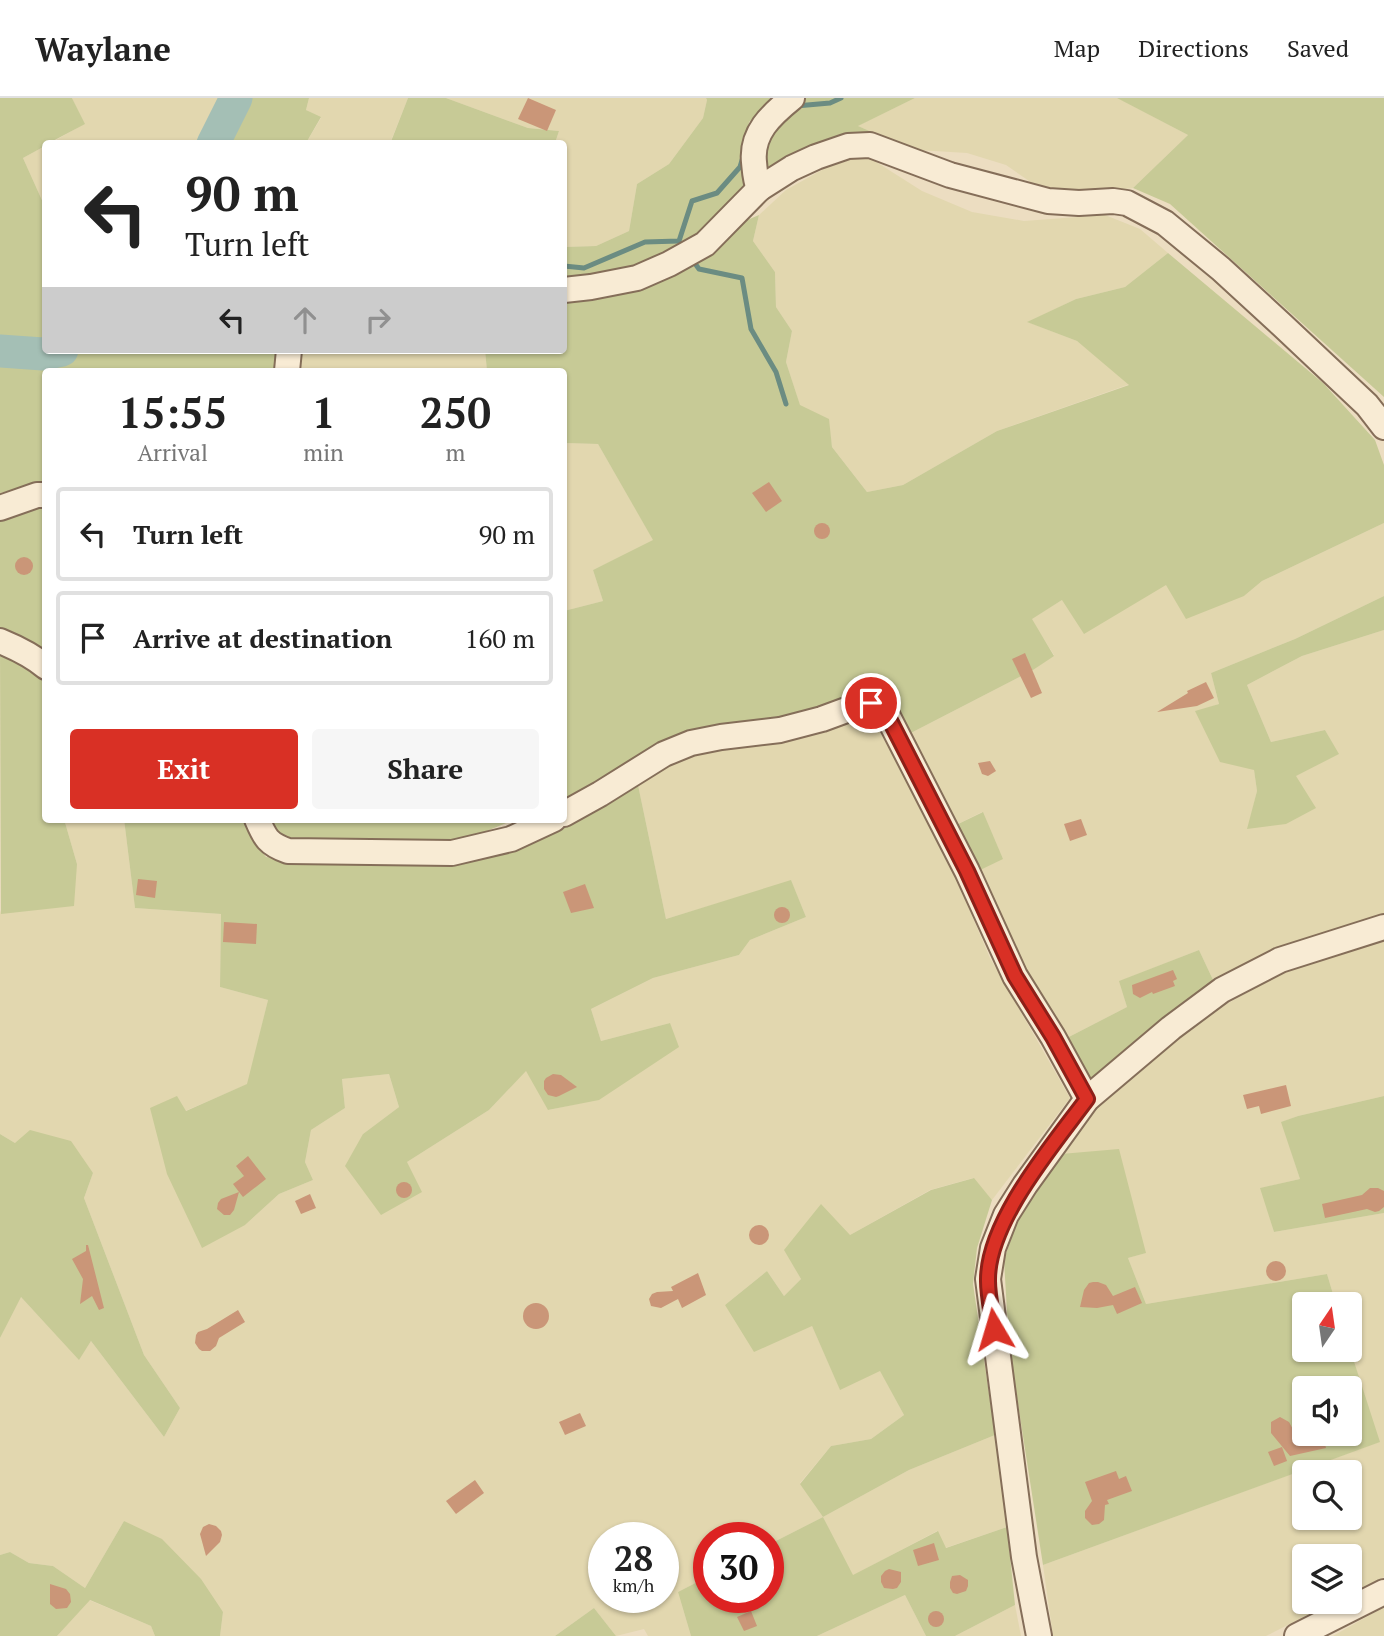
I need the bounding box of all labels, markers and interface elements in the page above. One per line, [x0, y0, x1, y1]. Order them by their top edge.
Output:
text: Waylane [35, 27, 171, 70]
text: Map [1054, 32, 1100, 64]
text: Directions [1138, 32, 1249, 64]
text: Saved [1287, 32, 1349, 64]
text: 90 m [185, 160, 299, 225]
icon: left [70, 168, 161, 259]
text: Turn left [185, 223, 309, 265]
icon: left [213, 301, 251, 339]
icon: ahead [286, 301, 324, 339]
icon: right [359, 301, 397, 339]
text: 15:55 [118, 384, 227, 440]
text: 1 [312, 384, 335, 440]
text: 250 [420, 384, 491, 440]
text: Arrival [137, 437, 208, 468]
text: min [303, 437, 344, 468]
text: m [445, 437, 465, 468]
icon: left [74, 515, 112, 553]
text: Turn left [133, 517, 243, 551]
text: 90 m [479, 517, 535, 551]
icon: arrive [74, 619, 112, 657]
text: Arrive at destination [133, 621, 392, 655]
text: 160 m [465, 621, 535, 655]
pin [841, 673, 901, 733]
icon: arrive [852, 684, 890, 722]
button: Exit [70, 729, 298, 809]
button: Share [312, 729, 539, 809]
position arrow [957, 1292, 1031, 1366]
north arrow [1292, 1292, 1362, 1362]
map controls [1292, 1292, 1362, 1614]
button: sound [1292, 1376, 1362, 1446]
button: search [1292, 1460, 1362, 1530]
speed limit sign: 30 [693, 1522, 784, 1613]
text: 28 [614, 1535, 653, 1581]
button: layers [1292, 1544, 1362, 1614]
text: km/h [613, 1573, 654, 1597]

